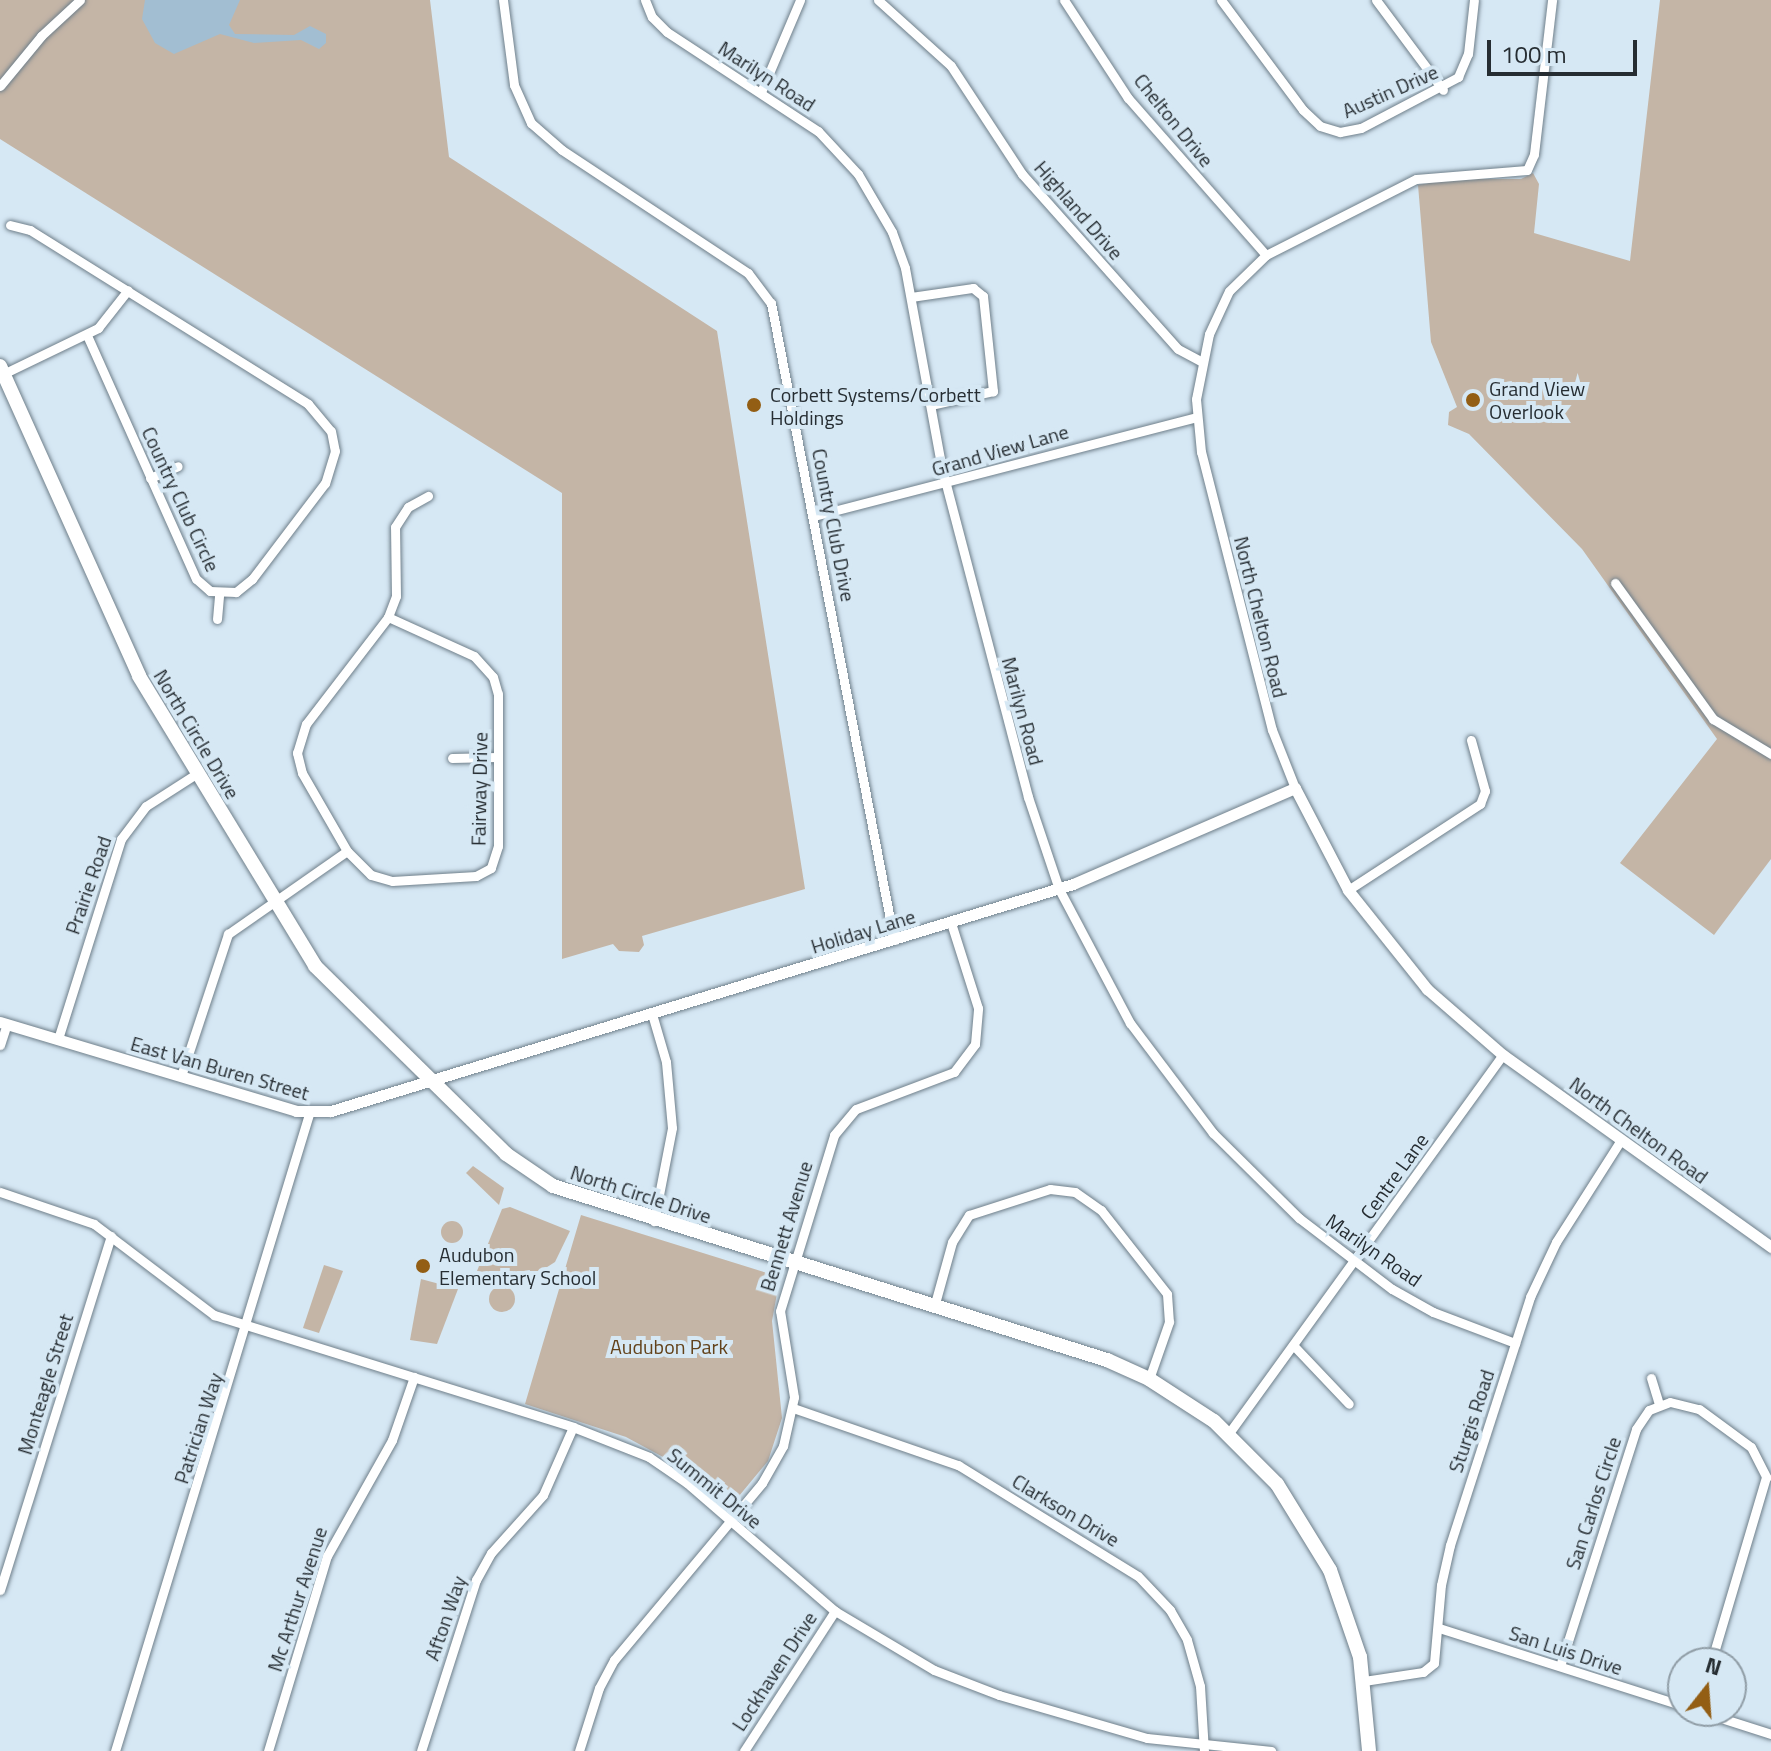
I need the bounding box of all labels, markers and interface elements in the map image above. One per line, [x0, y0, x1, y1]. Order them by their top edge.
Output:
scale bar [1491, 24, 1641, 74]
street label: Marilyn Road [714, 36, 820, 116]
text: 100 m [1501, 36, 1567, 72]
street label: Austin Drive [1338, 59, 1442, 123]
street label: Chelton Drive [1129, 69, 1219, 171]
street label: Highland Drive [1030, 156, 1128, 264]
place label: Grand View Overlook [1489, 376, 1585, 423]
place label: Corbett Systems/Corbett Holdings [770, 382, 981, 429]
marker: Grand View Overlook [1464, 391, 1482, 409]
marker: Corbett Systems/Corbett Holdings [745, 396, 763, 414]
street label: Grand View Lane [929, 419, 1071, 481]
street label: Country Club Circle [137, 423, 225, 575]
street label: Country Club Drive [807, 446, 861, 604]
street label: North Chelton Road [1229, 534, 1293, 700]
street label: Marilyn Road [997, 654, 1049, 768]
street label: North Circle Drive [149, 665, 245, 803]
street label: Fairway Drive [466, 732, 492, 846]
street label: Prairie Road [60, 833, 116, 937]
street label: Holiday Lane [808, 904, 918, 958]
street label: East Van Buren Street [128, 1031, 312, 1105]
street label: North Chelton Road [1565, 1072, 1713, 1188]
street label: Centre Lane [1355, 1128, 1433, 1224]
street label: Bennett Avenue [755, 1158, 817, 1294]
street label: North Circle Drive [568, 1160, 714, 1228]
street label: Marilyn Road [1322, 1208, 1426, 1292]
place label: Audubon Elementary School [439, 1242, 596, 1289]
marker: Audubon Elementary School [414, 1257, 432, 1275]
street label: Monteagle Street [12, 1311, 78, 1457]
park label: Audubon Park [610, 1334, 728, 1358]
street label: Sturgis Road [1443, 1367, 1499, 1475]
street label: Patrician Way [169, 1369, 227, 1487]
street label: San Carlos Circle [1560, 1434, 1626, 1572]
street label: Summit Drive [663, 1443, 767, 1533]
street label: Clarkson Drive [1008, 1469, 1124, 1551]
street label: Mc Arthur Avenue [262, 1524, 332, 1674]
street label: Afton Way [419, 1572, 471, 1664]
street label: Lockhaven Drive [727, 1607, 821, 1735]
street label: San Luis Drive [1506, 1620, 1626, 1680]
north arrow [1667, 1647, 1747, 1727]
text: N [1701, 1647, 1726, 1684]

